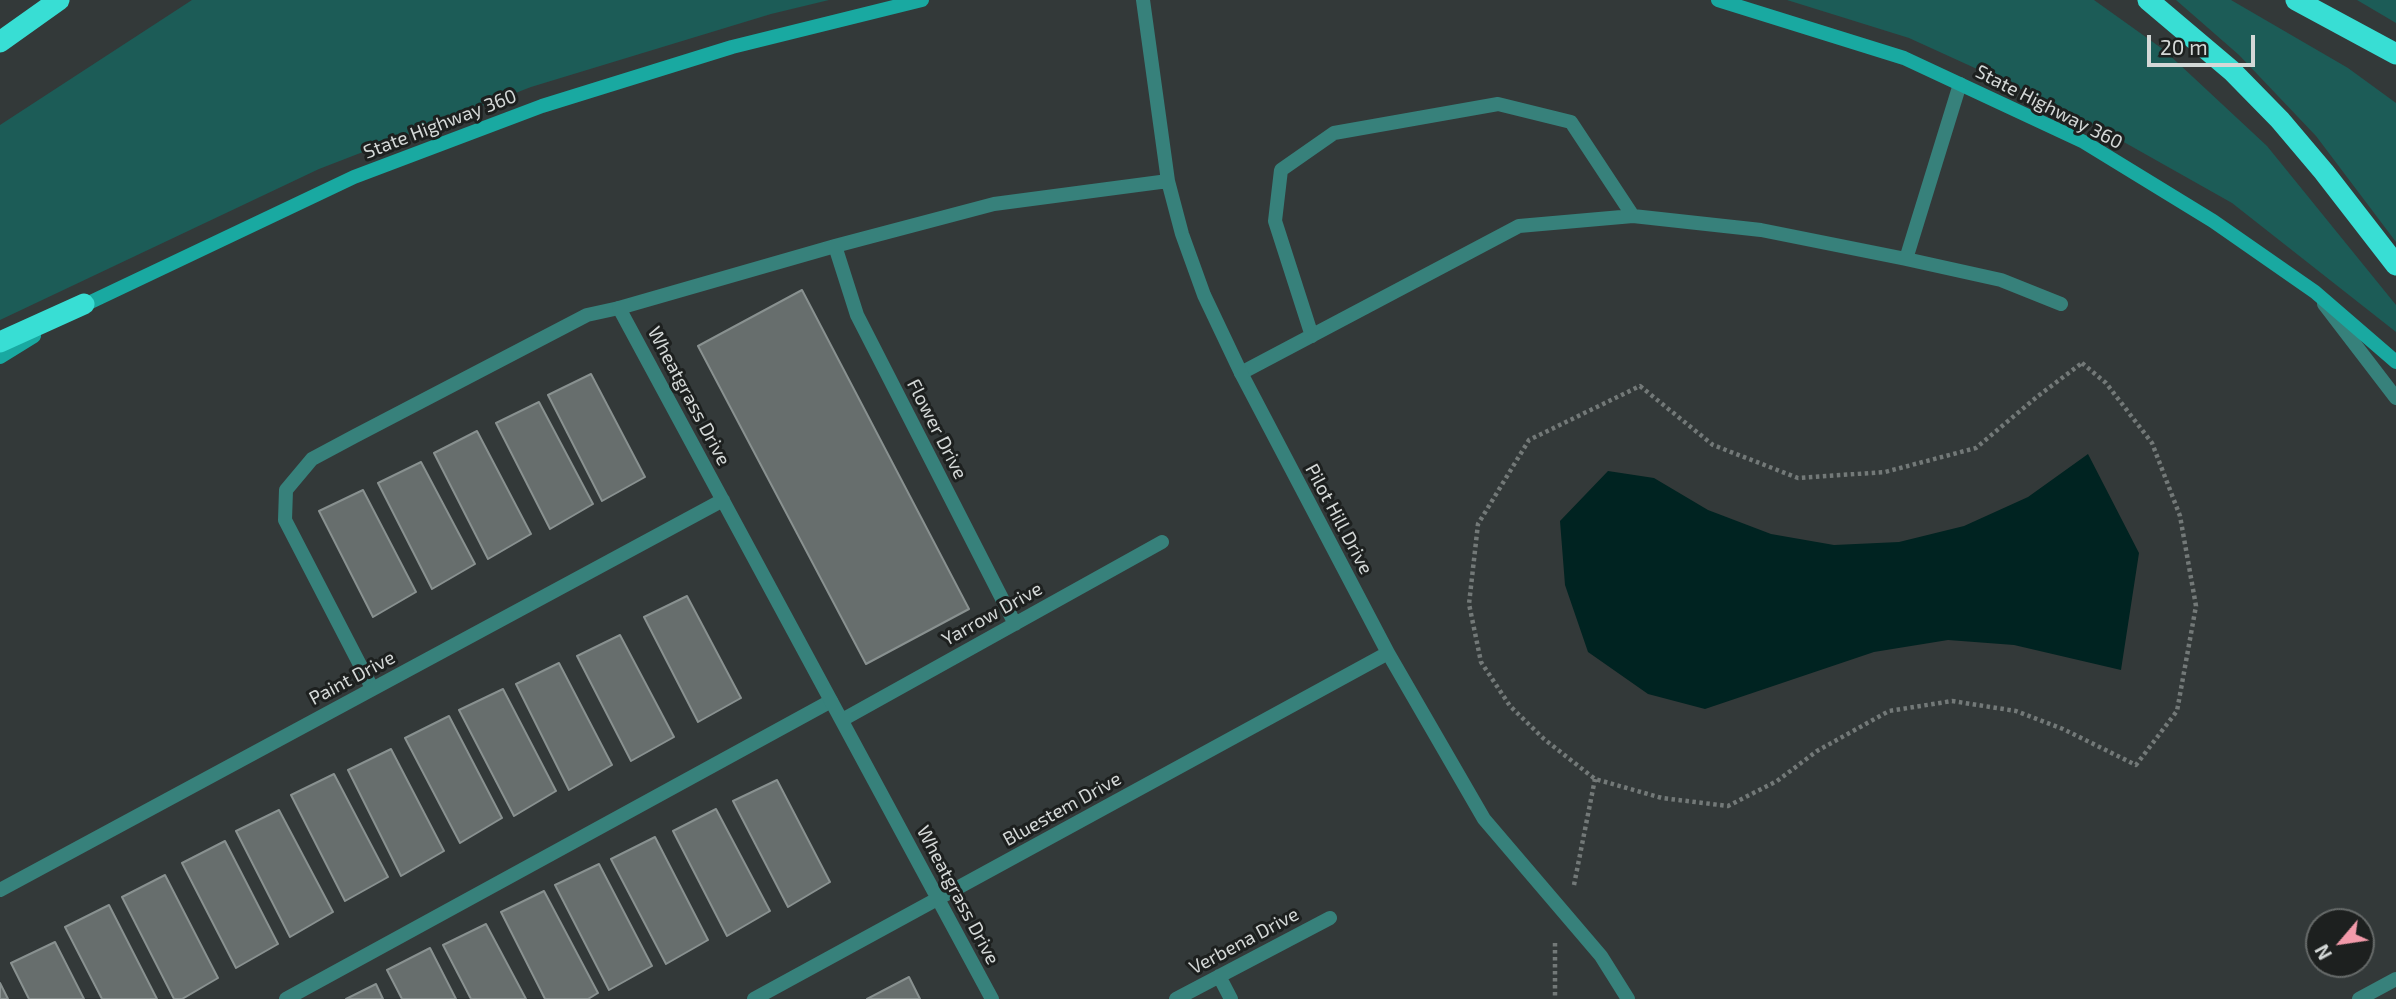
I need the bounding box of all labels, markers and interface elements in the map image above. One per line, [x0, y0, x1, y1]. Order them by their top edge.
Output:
scale bar [2151, 21, 2260, 65]
text: 20 m [2160, 34, 2208, 59]
street label: State Highway 360 [1972, 60, 2126, 154]
street label: State Highway 360 [360, 84, 520, 164]
street label: Wheatgrass Drive [643, 323, 735, 469]
street label: Flower Drive [902, 375, 972, 483]
street label: Pilot Hill Drive [1300, 460, 1378, 578]
street label: Yarrow Drive [938, 577, 1046, 651]
street label: Paint Drive [305, 646, 399, 710]
street label: Bluestem Drive [999, 767, 1125, 851]
street label: Wheatgrass Drive [912, 822, 1004, 968]
street label: Verbena Drive [1185, 903, 1303, 979]
north arrow [2305, 908, 2375, 978]
text: N [2310, 941, 2336, 964]

